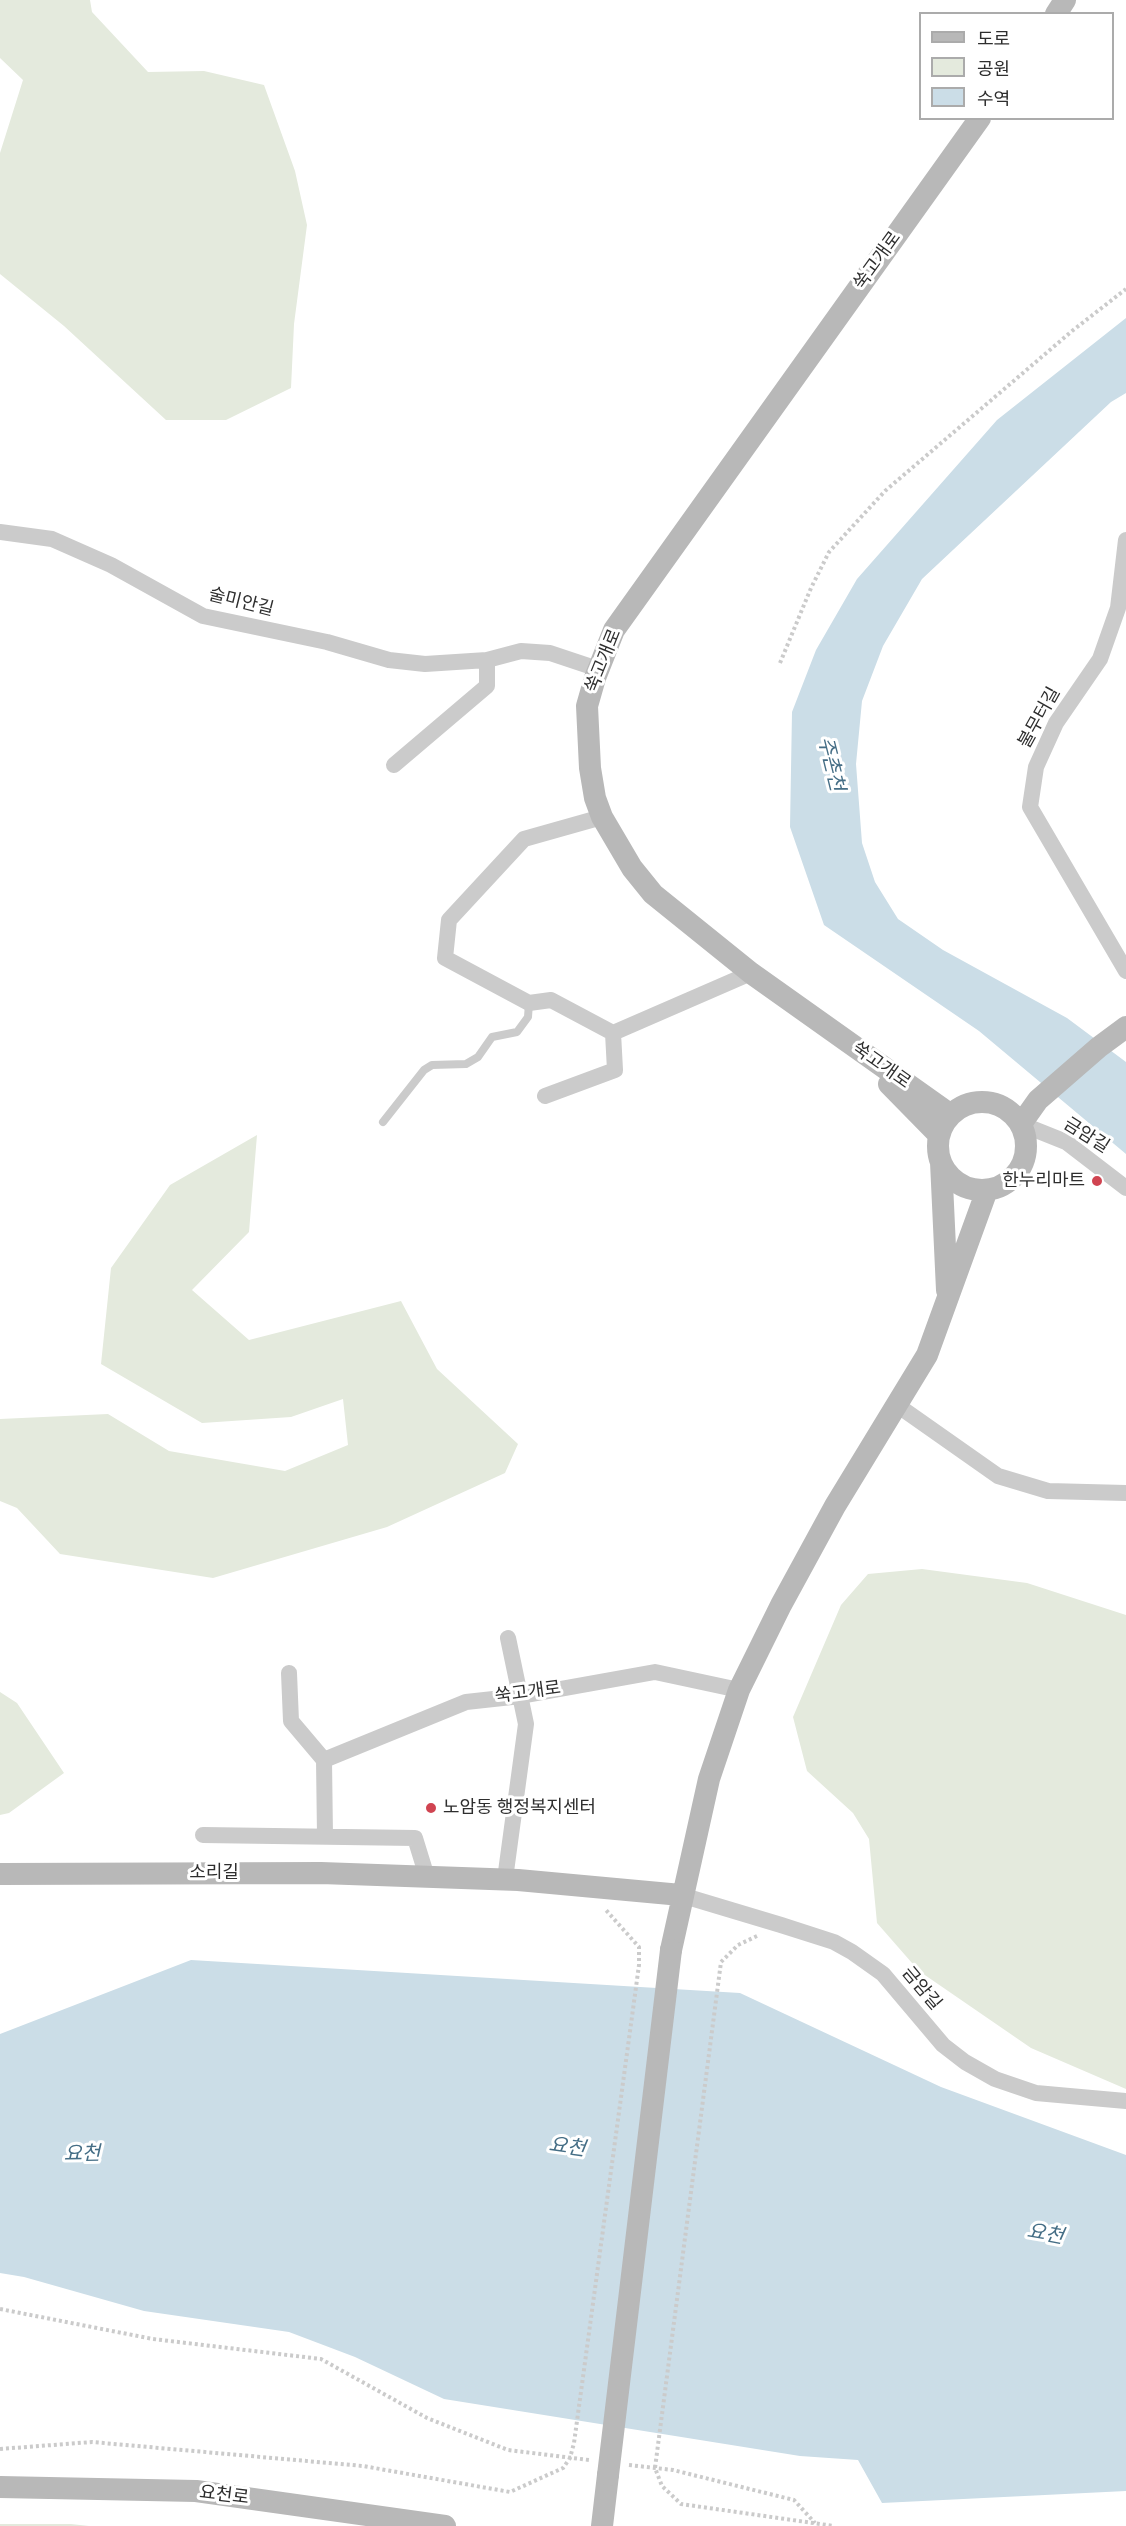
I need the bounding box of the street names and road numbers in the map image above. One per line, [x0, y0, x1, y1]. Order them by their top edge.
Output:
street label: 쑥고개로 [850, 228, 906, 294]
street label: 술미안길 [206, 585, 276, 621]
street label: 쑥고개로 [582, 626, 626, 696]
street label: 불무터길 [1014, 684, 1066, 752]
street label: 쑥고개로 [848, 1038, 914, 1094]
street label: 금암길 [1059, 1114, 1113, 1158]
street label: 쑥고개로 [494, 1678, 562, 1708]
street label: 소리길 [189, 1862, 239, 1884]
street label: 금암길 [897, 1963, 945, 2015]
street label: 요천로 [198, 2482, 250, 2510]

